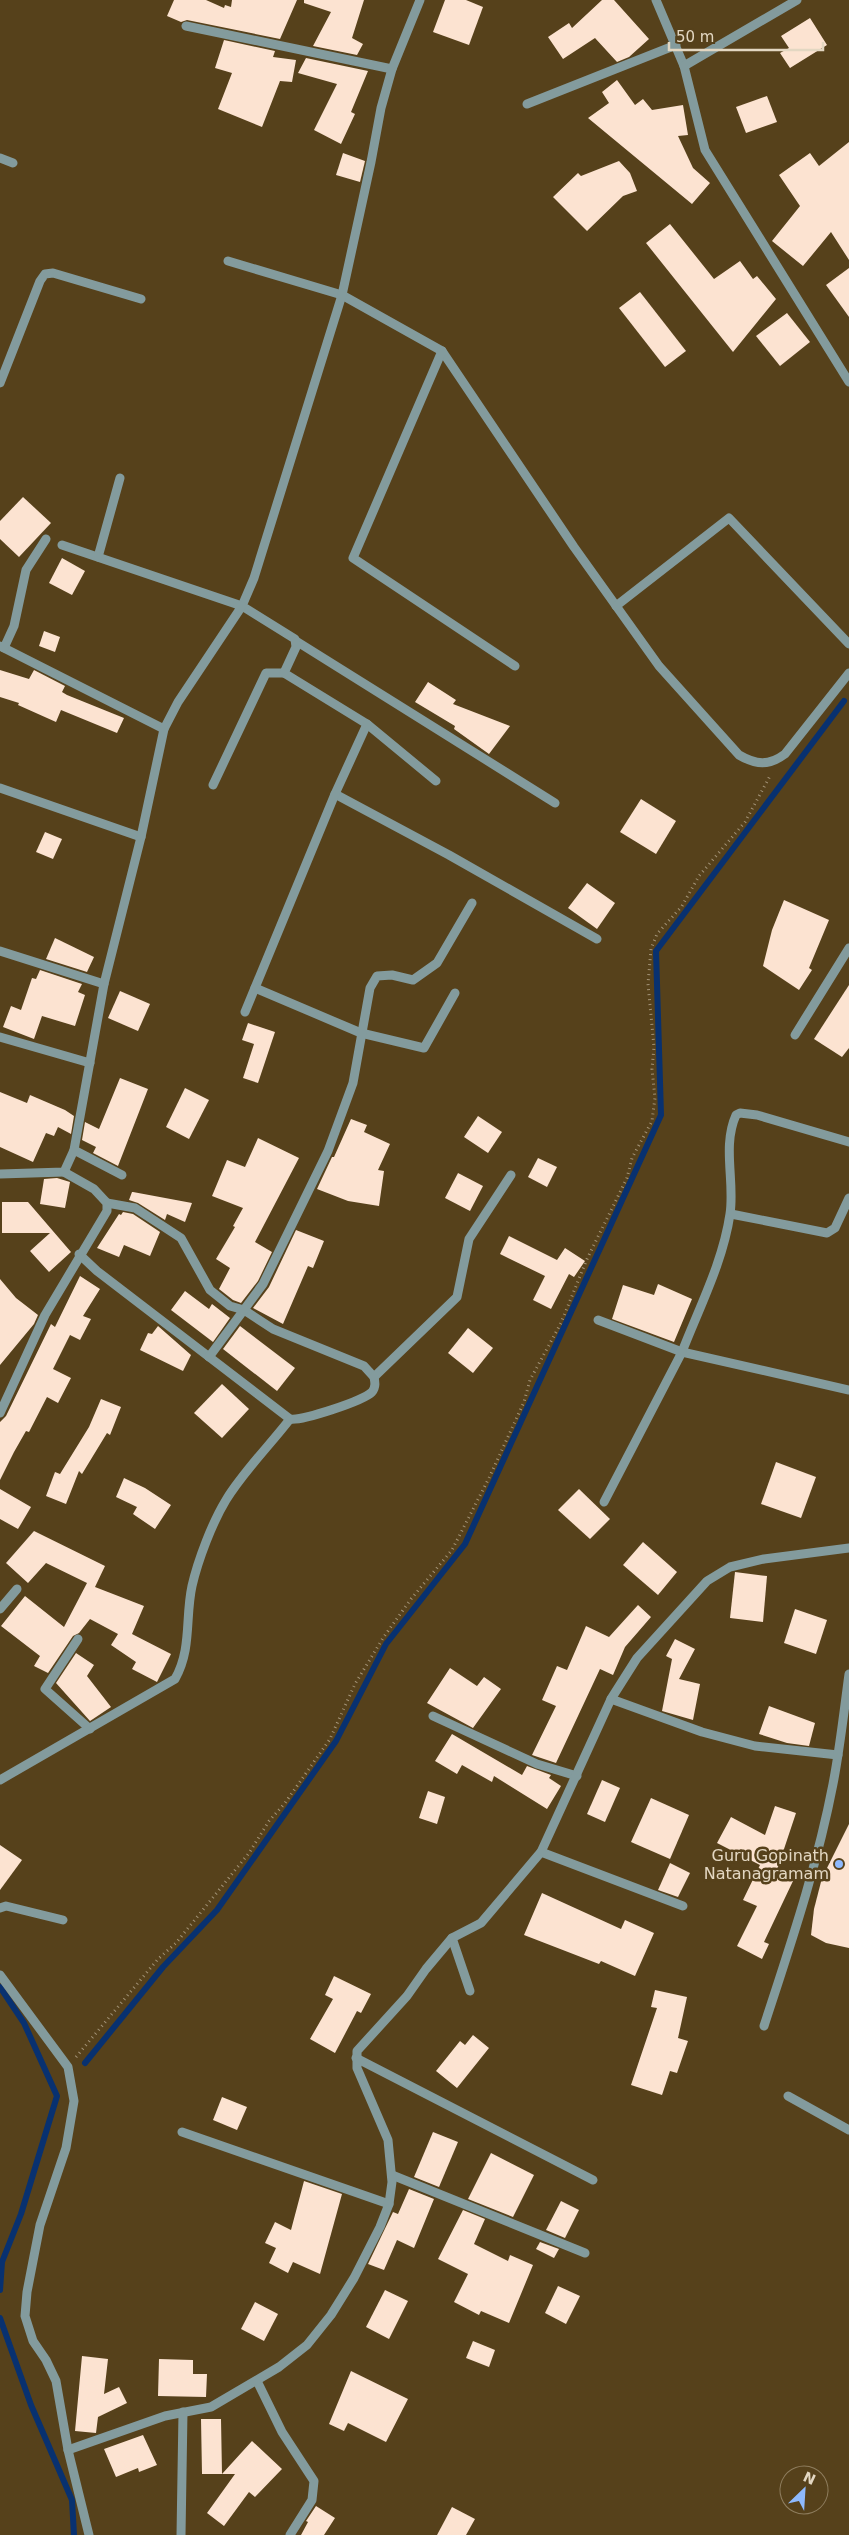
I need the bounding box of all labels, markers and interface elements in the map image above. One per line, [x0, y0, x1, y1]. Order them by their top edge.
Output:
scale bar [669, 20, 823, 52]
text: 50 m [676, 28, 714, 46]
place label: Guru Gopinath Natanagramam [704, 1846, 829, 1883]
marker: Guru Gopinath Natanagramam [833, 1858, 845, 1870]
north arrow [779, 2465, 829, 2515]
text: N [801, 2468, 818, 2488]

